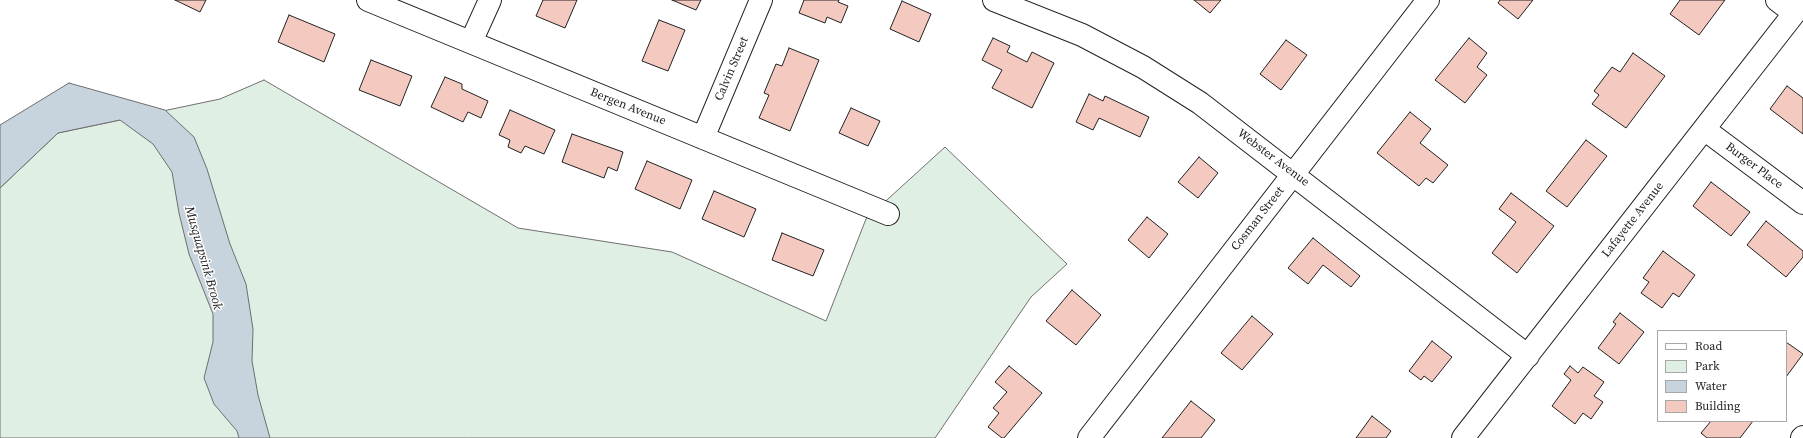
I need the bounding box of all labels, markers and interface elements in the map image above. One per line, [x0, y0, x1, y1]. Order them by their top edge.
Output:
street label: Calvin Street [712, 35, 752, 103]
street label: Bergen Avenue [588, 85, 668, 129]
street label: Webster Avenue [1234, 126, 1312, 190]
street label: Burger Place [1723, 140, 1785, 192]
street label: Lafayette Avenue [1599, 179, 1667, 261]
street label: Cosman Street [1229, 184, 1287, 254]
water label: Musquapsink Brook [181, 204, 225, 312]
legend [1657, 330, 1787, 422]
text: Road [1695, 338, 1722, 354]
text: Park [1695, 358, 1720, 374]
text: Water [1695, 378, 1727, 394]
text: Building [1695, 398, 1740, 414]

